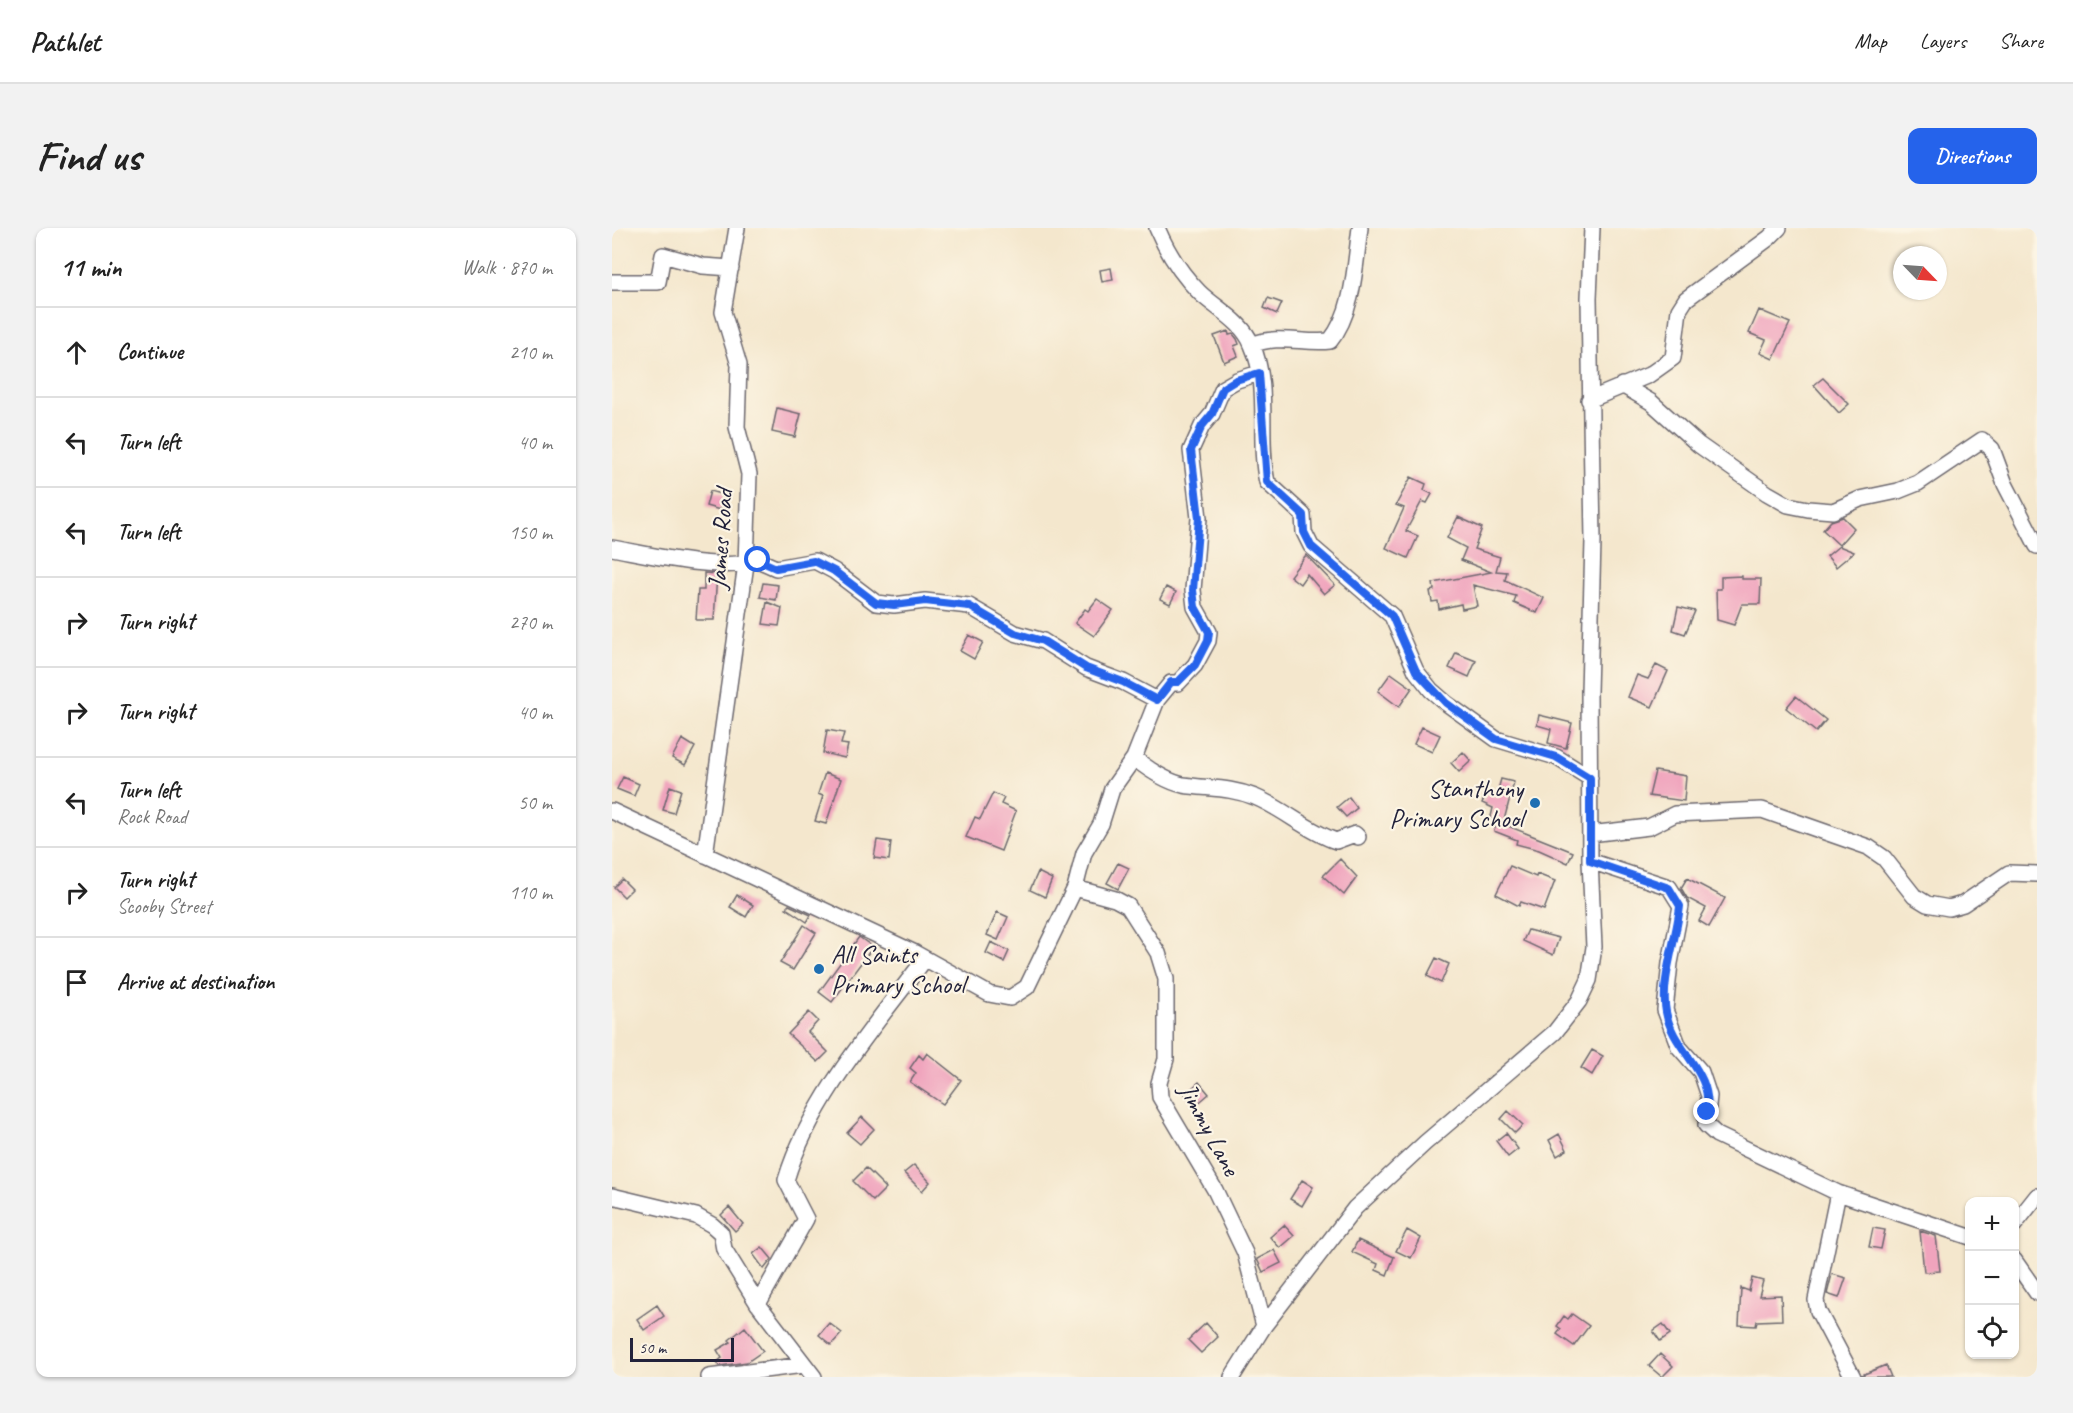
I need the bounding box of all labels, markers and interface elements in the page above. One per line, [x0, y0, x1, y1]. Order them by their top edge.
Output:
text: Pathlet [30, 24, 100, 59]
text: Map [1854, 28, 1887, 54]
text: Layers [1920, 28, 1966, 54]
text: Share [1999, 28, 2043, 54]
button: Directions [1908, 128, 2037, 184]
text: Find us [36, 130, 141, 183]
north arrow [1893, 246, 1947, 300]
text: 11 min [60, 251, 122, 284]
text: Walk · 870 m [462, 255, 552, 280]
icon: ahead [60, 336, 93, 369]
text: Continue [117, 338, 183, 366]
text: 210 m [509, 340, 552, 365]
icon: left [60, 426, 93, 459]
text: Turn left [117, 428, 181, 456]
text: 40 m [518, 430, 552, 455]
street label: James Road [700, 484, 741, 593]
icon: left [60, 516, 93, 549]
text: Turn left [117, 518, 181, 546]
text: 150 m [509, 520, 552, 545]
route start [744, 546, 770, 572]
icon: right [60, 606, 93, 639]
text: Turn right [117, 608, 194, 636]
text: 270 m [509, 610, 552, 635]
icon: right [60, 696, 93, 729]
text: Turn right [117, 698, 194, 726]
text: 40 m [518, 700, 552, 725]
place label: Stanthony Primary School [1389, 772, 1528, 835]
text: Turn left [117, 776, 181, 804]
icon: left [60, 786, 93, 819]
text: 50 m [518, 790, 552, 815]
marker: Stanthony Primary School [1528, 796, 1542, 810]
text: Rock Road [117, 804, 187, 829]
text: Turn right [117, 866, 194, 894]
icon: right [60, 876, 93, 909]
text: 110 m [509, 880, 552, 905]
text: Scooby Street [117, 894, 211, 919]
place label: All Saints Primary School [831, 938, 969, 1001]
marker: All Saints Primary School [812, 962, 826, 976]
icon: arrive [60, 966, 93, 999]
text: Arrive at destination [117, 968, 274, 996]
street label: Jimmy Lane [1170, 1075, 1248, 1183]
route end [1693, 1098, 1719, 1124]
map controls [1965, 1197, 2019, 1359]
button: + [1965, 1197, 2019, 1251]
button: − [1965, 1251, 2019, 1305]
button: locate [1965, 1305, 2019, 1359]
scale bar [630, 1335, 734, 1362]
text: 50 m [639, 1338, 666, 1358]

